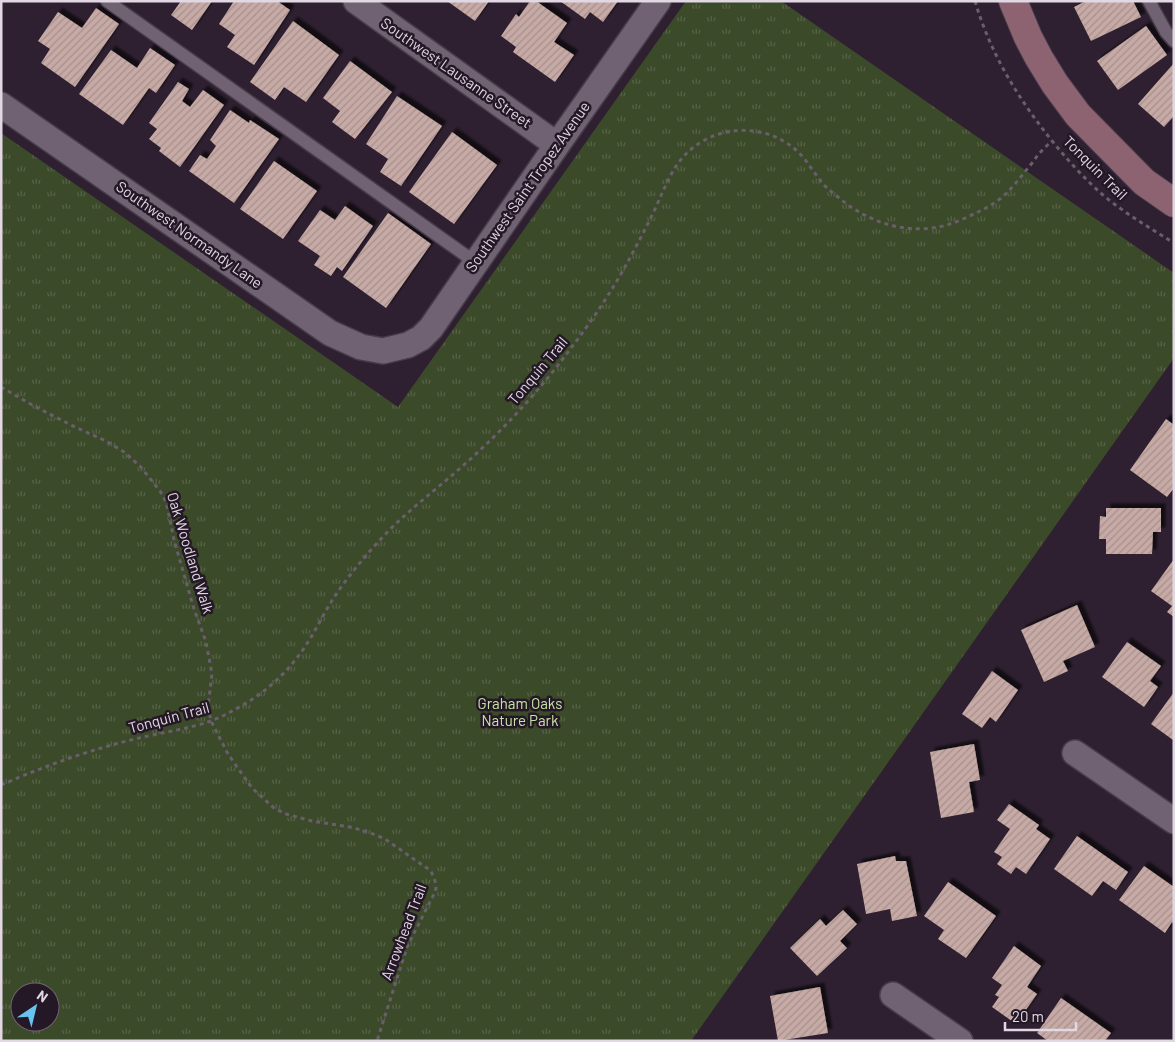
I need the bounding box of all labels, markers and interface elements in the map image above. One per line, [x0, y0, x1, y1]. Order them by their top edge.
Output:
street label: Southwest Lausanne Street [378, 13, 535, 131]
street label: Southwest Saint Tropez Avenue [461, 98, 593, 275]
street label: Tonquin Trail [1060, 132, 1131, 203]
street label: Southwest Normandy Lane [113, 177, 266, 292]
street label: Tonquin Trail [504, 333, 571, 408]
street label: Oak Woodland Walk [164, 490, 218, 616]
park label: Graham Oaks Nature Park [477, 694, 563, 729]
street label: Tonquin Trail [126, 698, 211, 736]
street label: Arrowhead Trail [376, 881, 430, 982]
north arrow [10, 982, 60, 1032]
text: N [34, 986, 51, 1006]
scale bar [1005, 1000, 1076, 1032]
text: 20 m [1012, 1007, 1044, 1025]

